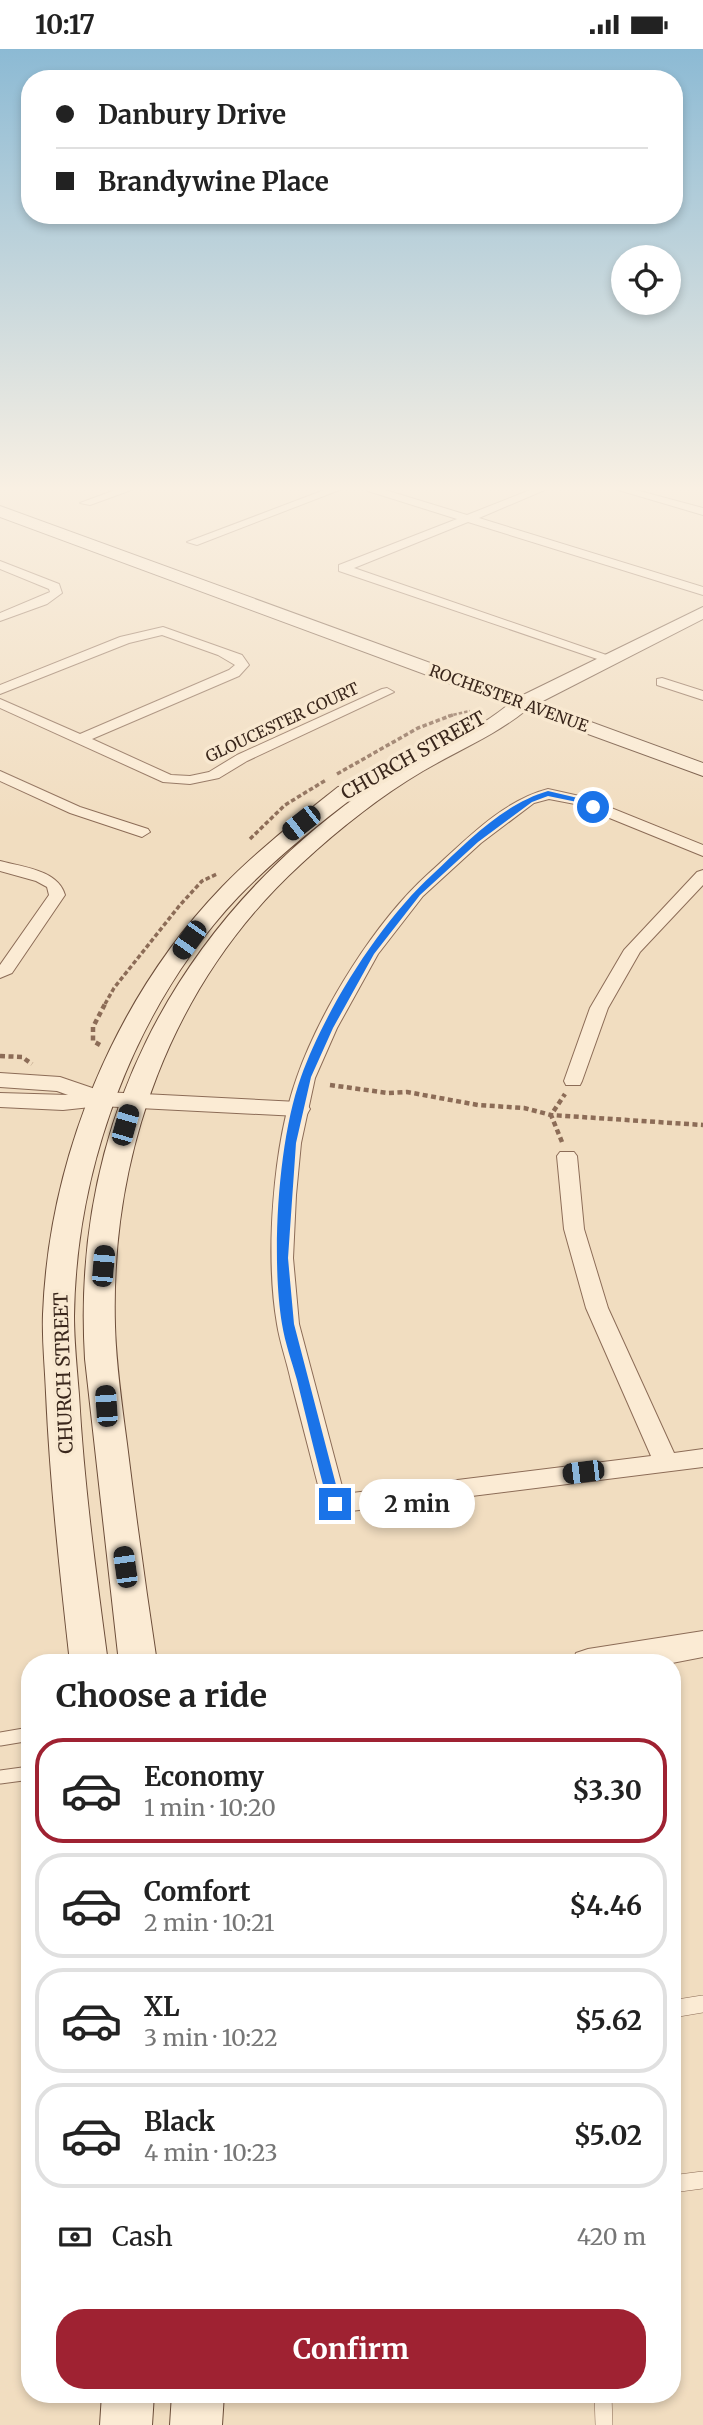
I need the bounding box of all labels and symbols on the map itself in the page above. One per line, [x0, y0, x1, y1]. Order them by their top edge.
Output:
street label: ROCHESTER AVENUE [427, 660, 592, 736]
street label: GLOUCESTER COURT [202, 678, 362, 766]
street label: CHURCH STREET [337, 705, 489, 805]
route start [577, 791, 609, 823]
car [278, 802, 325, 844]
car [169, 917, 210, 963]
car [110, 1102, 141, 1148]
car [91, 1244, 116, 1288]
street label: CHURCH STREET [48, 1292, 78, 1454]
car [95, 1384, 118, 1428]
car [561, 1459, 606, 1485]
callout: 2 min [360, 1479, 475, 1529]
route end [319, 1488, 351, 1520]
car [112, 1545, 139, 1589]

